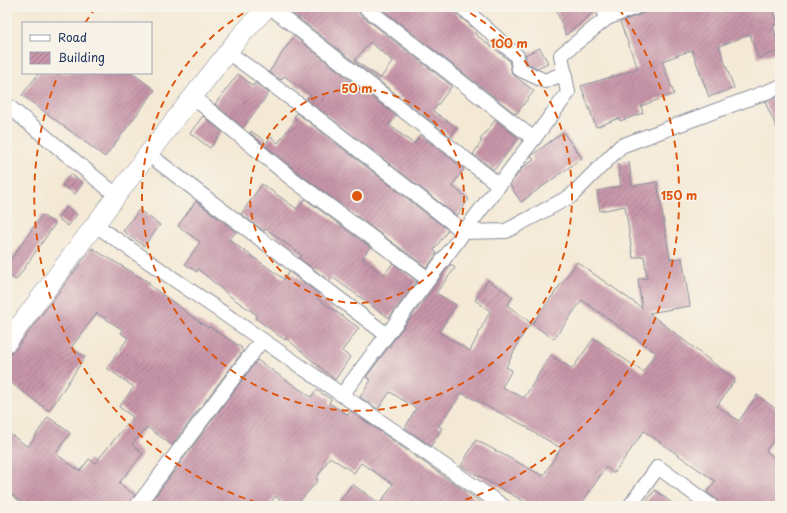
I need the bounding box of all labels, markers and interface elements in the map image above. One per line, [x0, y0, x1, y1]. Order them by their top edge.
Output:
legend [22, 22, 152, 74]
text: Road [58, 28, 87, 46]
text: 100 m [490, 34, 528, 52]
text: Building [58, 48, 105, 66]
text: 50 m [341, 79, 373, 97]
text: 150 m [661, 186, 697, 204]
centre of rings [350, 189, 364, 203]

